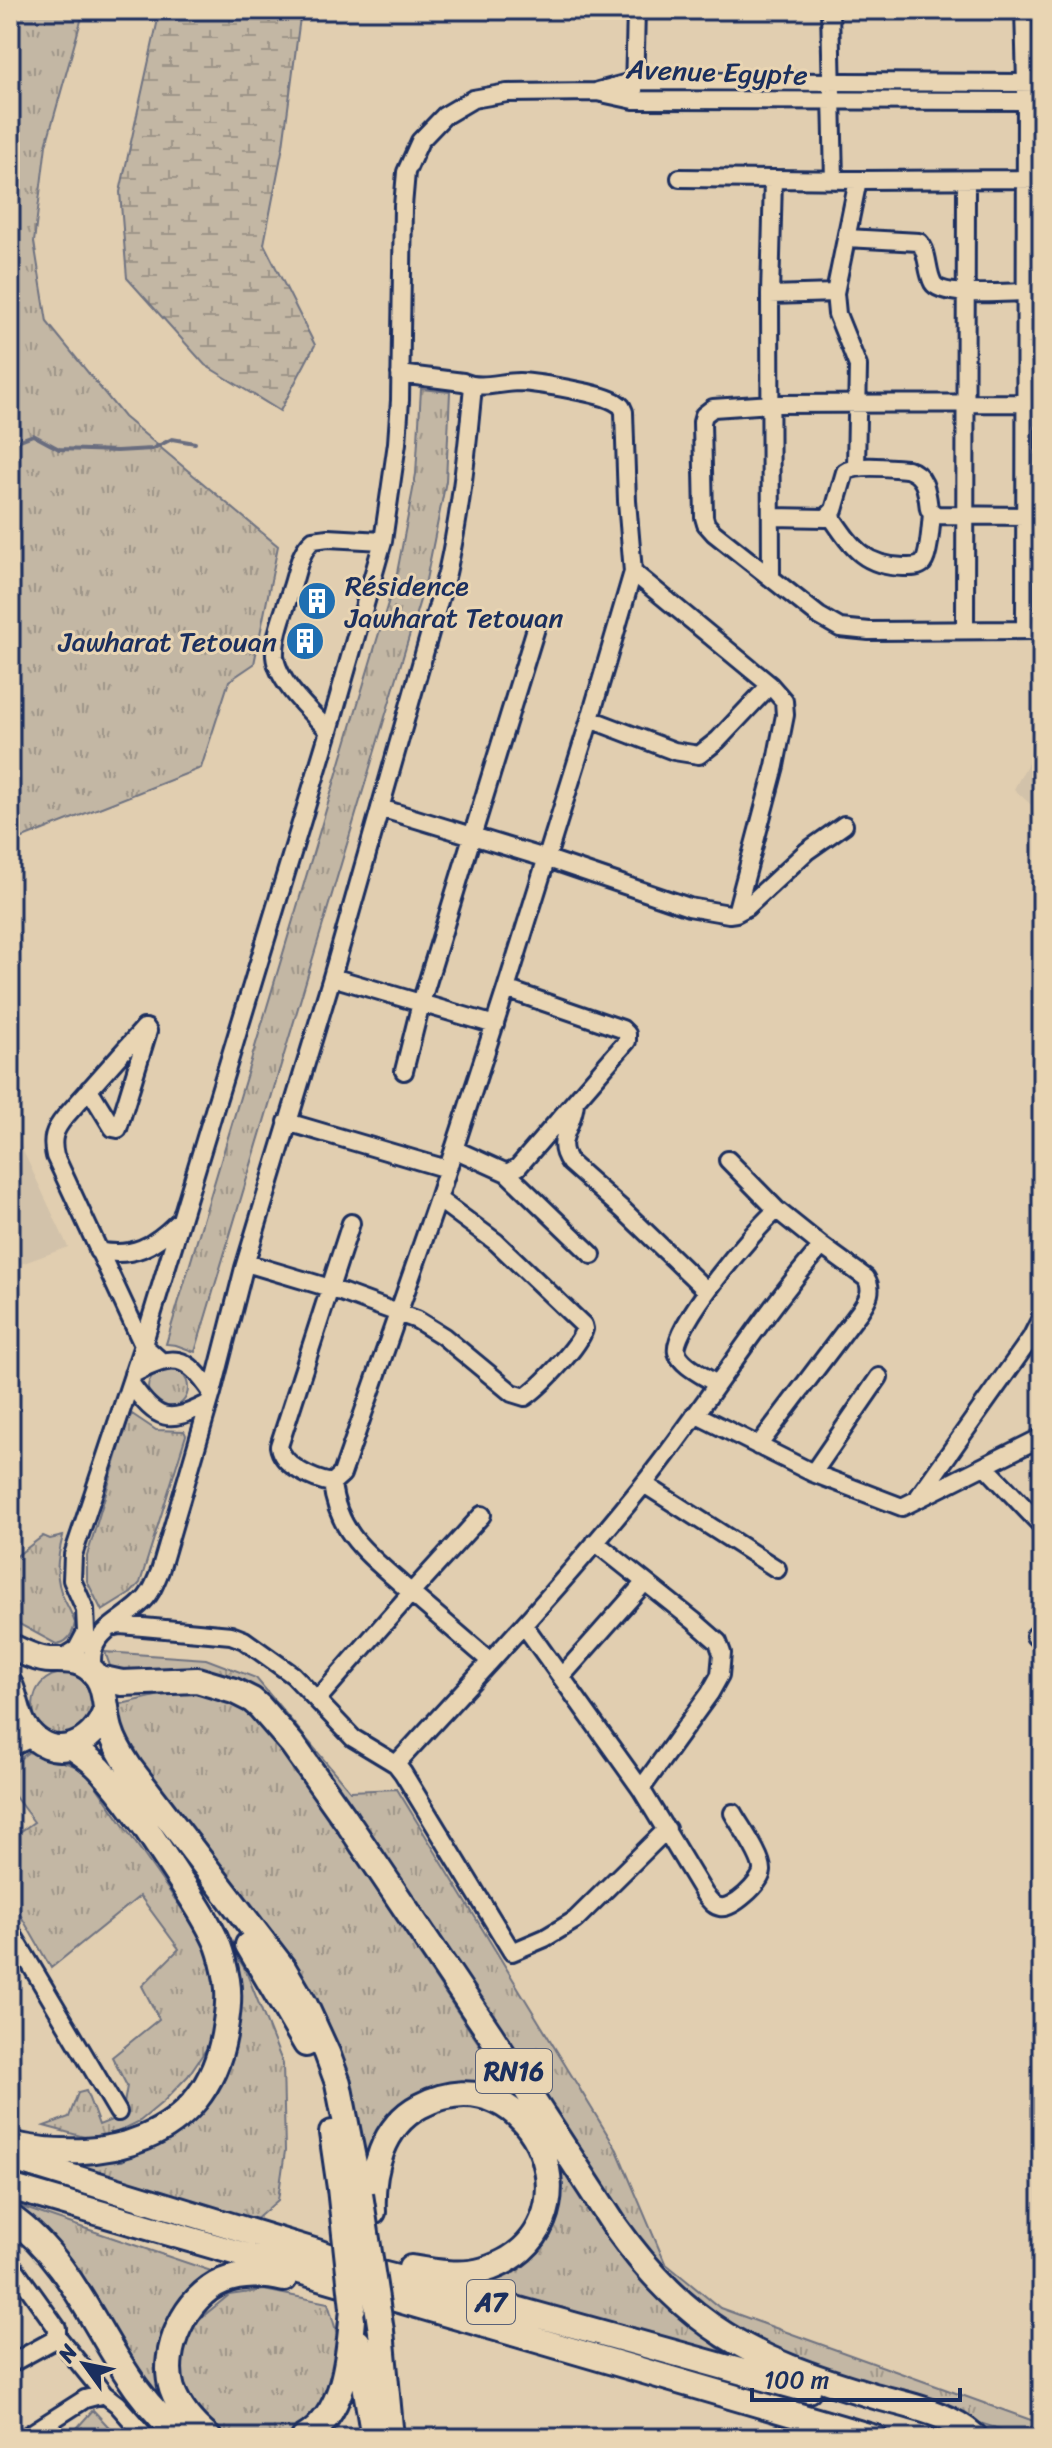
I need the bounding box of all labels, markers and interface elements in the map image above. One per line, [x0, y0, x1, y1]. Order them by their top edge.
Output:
street label: Avenue Egypte [625, 44, 808, 100]
place label: Résidence Jawharat Tetouan [344, 561, 564, 642]
building icon: Résidence Jawharat Tetouan [296, 580, 338, 622]
place label: Jawharat Tetouan [58, 617, 277, 666]
building icon: Jawharat Tetouan [284, 620, 326, 662]
road number: RN16 [476, 2049, 552, 2093]
road number: A7 [467, 2280, 515, 2324]
north arrow [44, 2324, 124, 2404]
text: N [47, 2336, 89, 2371]
scale bar [752, 2352, 960, 2402]
text: 100 m [764, 2359, 829, 2401]

